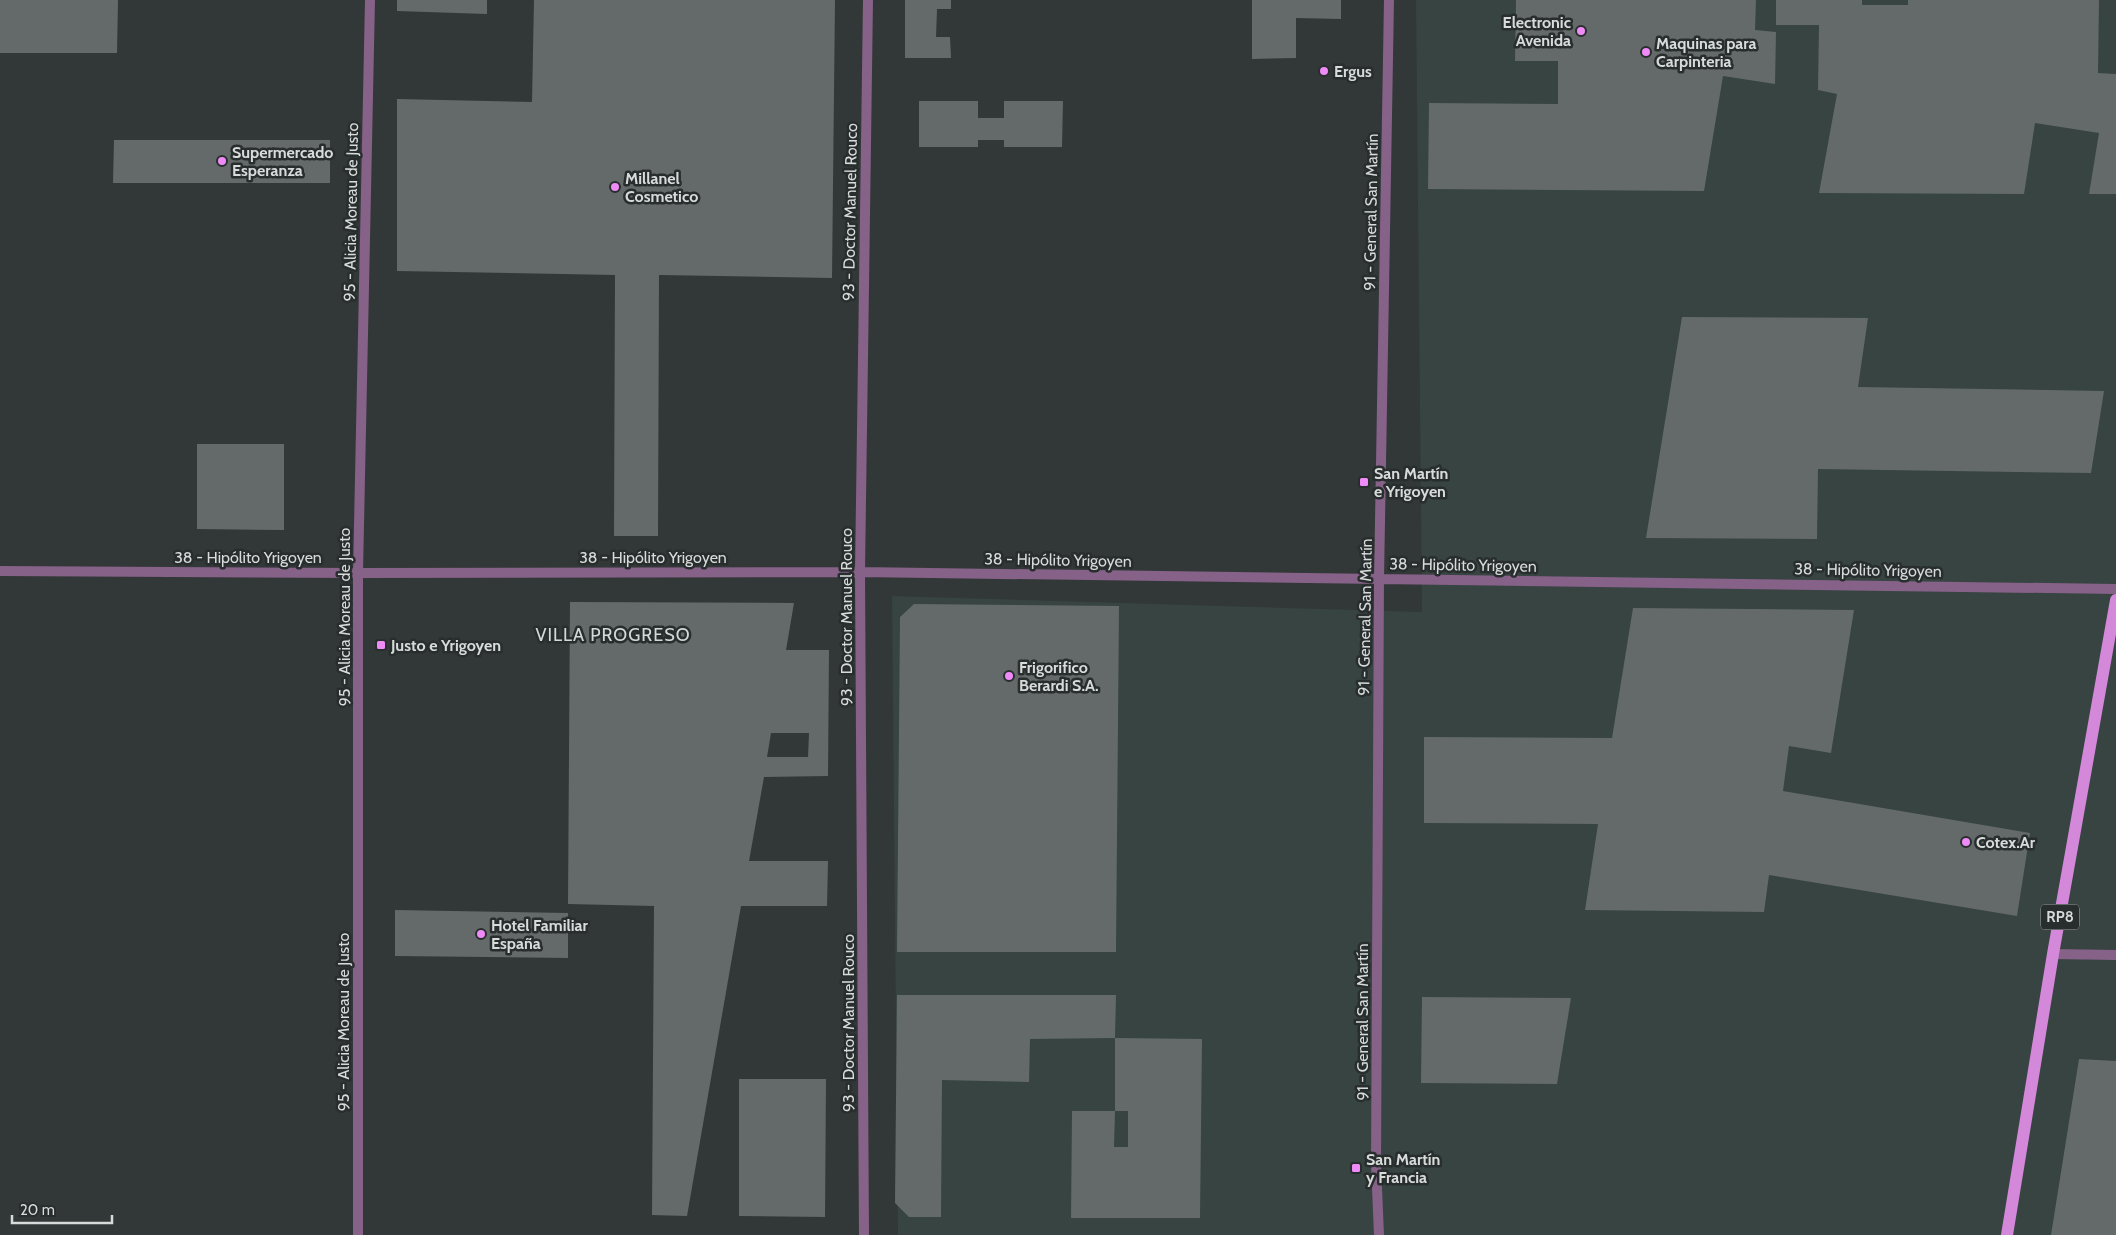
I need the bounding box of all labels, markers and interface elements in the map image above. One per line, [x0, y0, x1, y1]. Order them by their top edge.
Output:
place label: Electronic Avenida [1503, 13, 1571, 50]
marker: Electronic Avenida [1575, 25, 1587, 37]
place label: Maquinas para Carpinteria [1656, 34, 1756, 71]
marker: Maquinas para Carpinteria [1640, 46, 1652, 58]
place label: Ergus [1334, 62, 1372, 81]
marker: Ergus [1318, 65, 1330, 77]
street label: 95 - Alicia Moreau de Justo [340, 122, 362, 301]
street label: 93 - Doctor Manuel Rouco [839, 123, 861, 301]
street label: 91 - General San Martín [1360, 133, 1382, 291]
place label: Supermercado Esperanza [232, 143, 333, 180]
marker: Supermercado Esperanza [216, 155, 228, 167]
place label: Millanel Cosmetico [625, 169, 698, 206]
marker: Millanel Cosmetico [609, 181, 621, 193]
place label: San Martín e Yrigoyen [1374, 464, 1448, 501]
marker: San Martín e Yrigoyen [1358, 476, 1370, 488]
street label: 95 - Alicia Moreau de Justo [335, 528, 354, 706]
street label: 93 - Doctor Manuel Rouco [837, 528, 856, 706]
street label: 91 - General San Martín [1354, 538, 1376, 696]
street label: 38 - Hipólito Yrigoyen [174, 548, 322, 567]
street label: 38 - Hipólito Yrigoyen [579, 548, 727, 567]
street label: 38 - Hipólito Yrigoyen [984, 549, 1132, 571]
street label: 38 - Hipólito Yrigoyen [1389, 554, 1537, 576]
street label: 38 - Hipólito Yrigoyen [1794, 559, 1942, 581]
district label: VILLA PROGRESO [535, 624, 691, 646]
place label: Justo e Yrigoyen [390, 636, 501, 655]
marker: Justo e Yrigoyen [375, 639, 387, 651]
place label: Frigorifico Berardi S.A. [1019, 658, 1099, 695]
marker: Frigorifico Berardi S.A. [1003, 670, 1015, 682]
place label: Cotex.Ar [1976, 833, 2036, 852]
marker: Cotex.Ar [1960, 836, 1972, 848]
road number: RP8 [2041, 904, 2079, 930]
place label: Hotel Familiar España [491, 916, 589, 953]
marker: Hotel Familiar España [475, 928, 487, 940]
street label: 95 - Alicia Moreau de Justo [334, 933, 353, 1111]
street label: 93 - Doctor Manuel Rouco [839, 934, 858, 1112]
street label: 91 - General San Martín [1353, 943, 1372, 1101]
place label: San Martín y Francia [1366, 1150, 1440, 1187]
marker: San Martín y Francia [1350, 1162, 1362, 1174]
scale bar [12, 1192, 112, 1224]
text: 20 m [20, 1201, 55, 1219]

